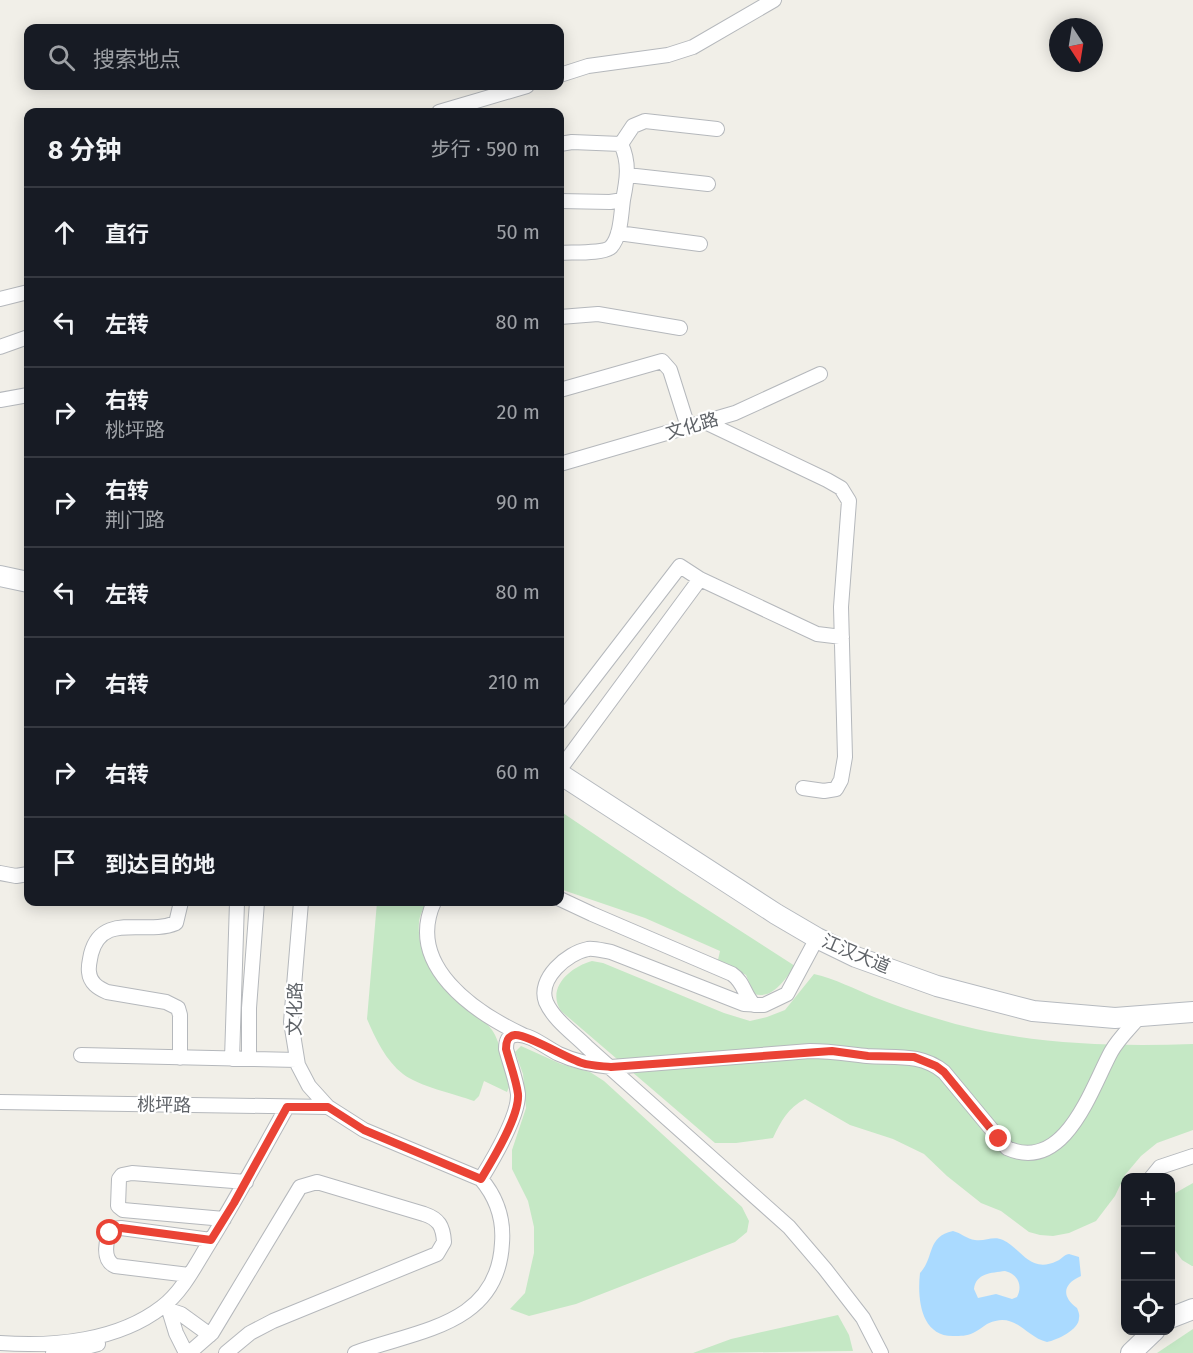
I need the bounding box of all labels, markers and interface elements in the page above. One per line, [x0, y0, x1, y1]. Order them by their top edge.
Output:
north arrow [1049, 18, 1103, 72]
search box [24, 24, 564, 90]
icon: search [45, 41, 78, 74]
text: 搜索地点 [93, 46, 181, 73]
text: 8 分钟 [48, 135, 121, 166]
text: 步行 · 590 m [431, 137, 540, 161]
icon: ahead [48, 216, 81, 249]
text: 50 m [496, 220, 540, 244]
text: 直行 [105, 221, 149, 248]
icon: left [48, 306, 81, 339]
text: 80 m [495, 310, 540, 334]
text: 左转 [105, 311, 149, 338]
text: 右转 [105, 387, 149, 414]
icon: right [48, 396, 81, 429]
text: 20 m [497, 400, 540, 424]
street label: 文化路 [663, 408, 721, 444]
text: 桃坪路 [105, 418, 165, 442]
text: 右转 [105, 477, 149, 504]
icon: right [48, 486, 81, 519]
text: 90 m [496, 490, 540, 514]
text: 荆门路 [105, 508, 165, 532]
icon: left [48, 576, 81, 609]
text: 80 m [495, 580, 540, 604]
text: 左转 [105, 581, 149, 608]
icon: right [48, 666, 81, 699]
text: 210 m [488, 670, 540, 694]
text: 右转 [105, 671, 149, 698]
icon: right [48, 756, 81, 789]
text: 60 m [496, 760, 540, 784]
text: 右转 [105, 761, 149, 788]
icon: arrive [48, 846, 81, 879]
text: 到达目的地 [105, 851, 215, 878]
street label: 江汉大道 [819, 930, 893, 978]
street label: 文化路 [284, 982, 306, 1036]
street label: 桃坪路 [137, 1094, 191, 1116]
route end [985, 1125, 1011, 1151]
map controls [1121, 1173, 1175, 1335]
button: + [1121, 1173, 1175, 1227]
route start [96, 1219, 122, 1245]
button: − [1121, 1227, 1175, 1281]
button: locate [1121, 1281, 1175, 1335]

